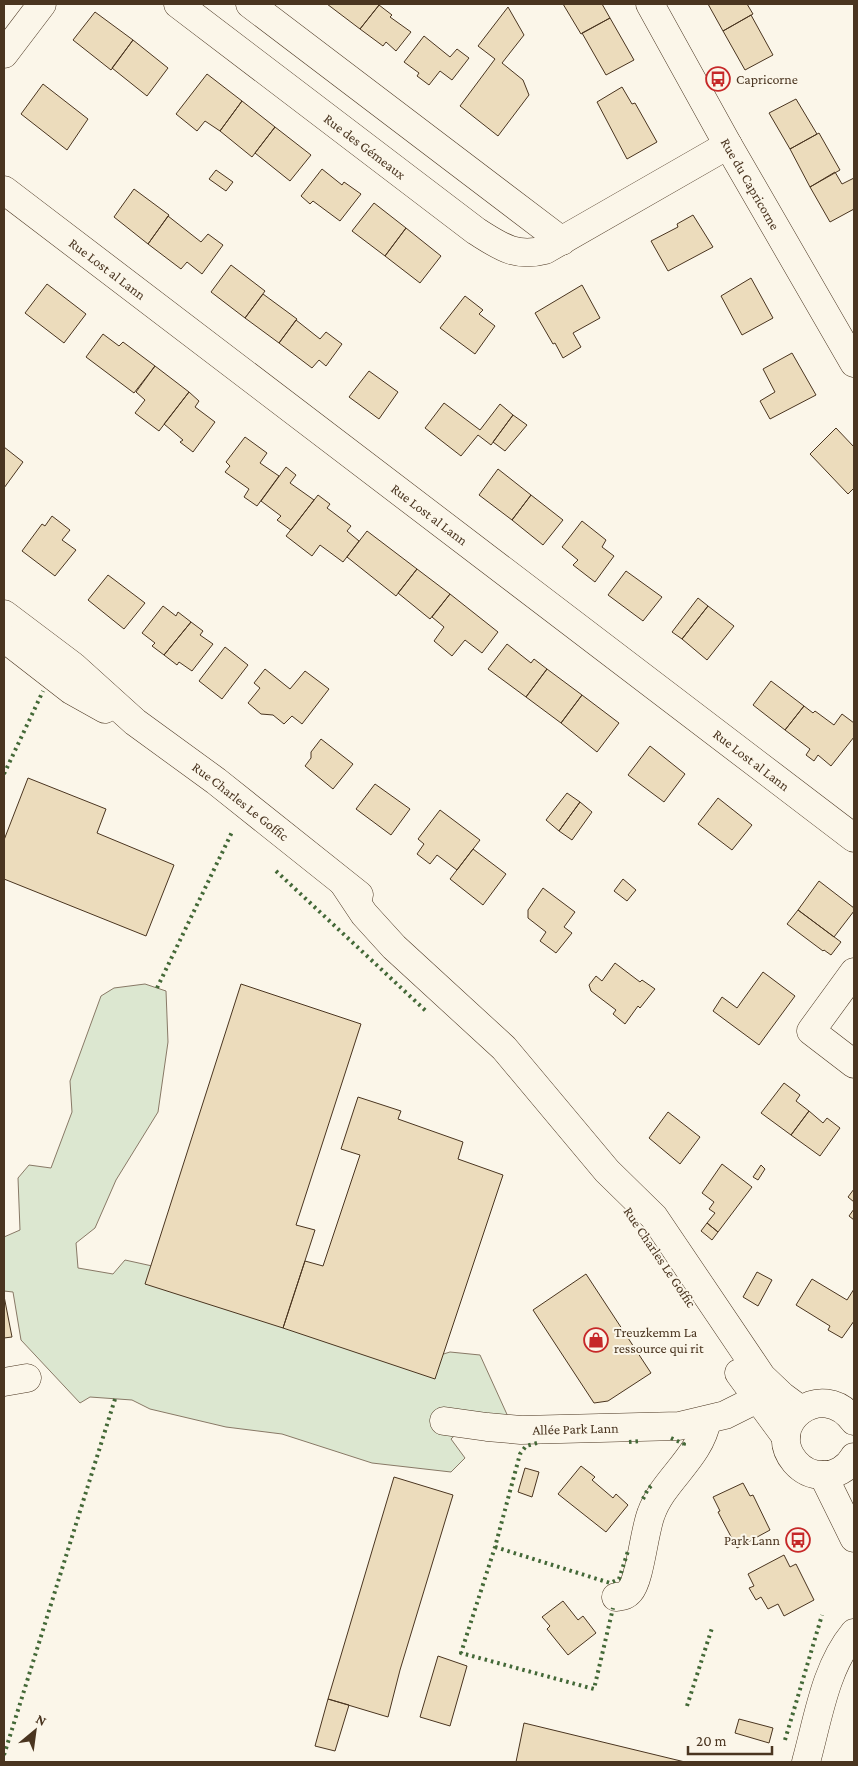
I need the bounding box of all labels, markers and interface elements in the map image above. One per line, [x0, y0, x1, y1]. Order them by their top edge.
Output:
bus stop icon: Capricorne [705, 66, 731, 92]
place label: Capricorne [736, 71, 798, 87]
street label: Rue des Gémeaux [321, 110, 409, 183]
street label: Rue du Capricorne [718, 135, 783, 233]
street label: Rue Lost al Lann [66, 235, 149, 303]
street label: Rue Lost al Lann [388, 480, 471, 549]
street label: Rue Lost al Lann [710, 726, 793, 794]
street label: Rue Charles Le Goffic [189, 759, 292, 844]
street label: Rue Charles Le Goffic [620, 1204, 700, 1310]
place label: Treuzkemm La ressource qui rit [614, 1324, 704, 1356]
shop icon: Treuzkemm La ressource qui rit [583, 1327, 609, 1353]
street label: Allée Park Lann [532, 1420, 619, 1438]
bus stop icon: Park Lann [785, 1527, 811, 1553]
place label: Park Lann [724, 1532, 780, 1548]
north arrow [10, 1706, 60, 1756]
text: N [33, 1710, 50, 1729]
scale bar [688, 1724, 772, 1756]
text: 20 m [696, 1733, 727, 1749]

